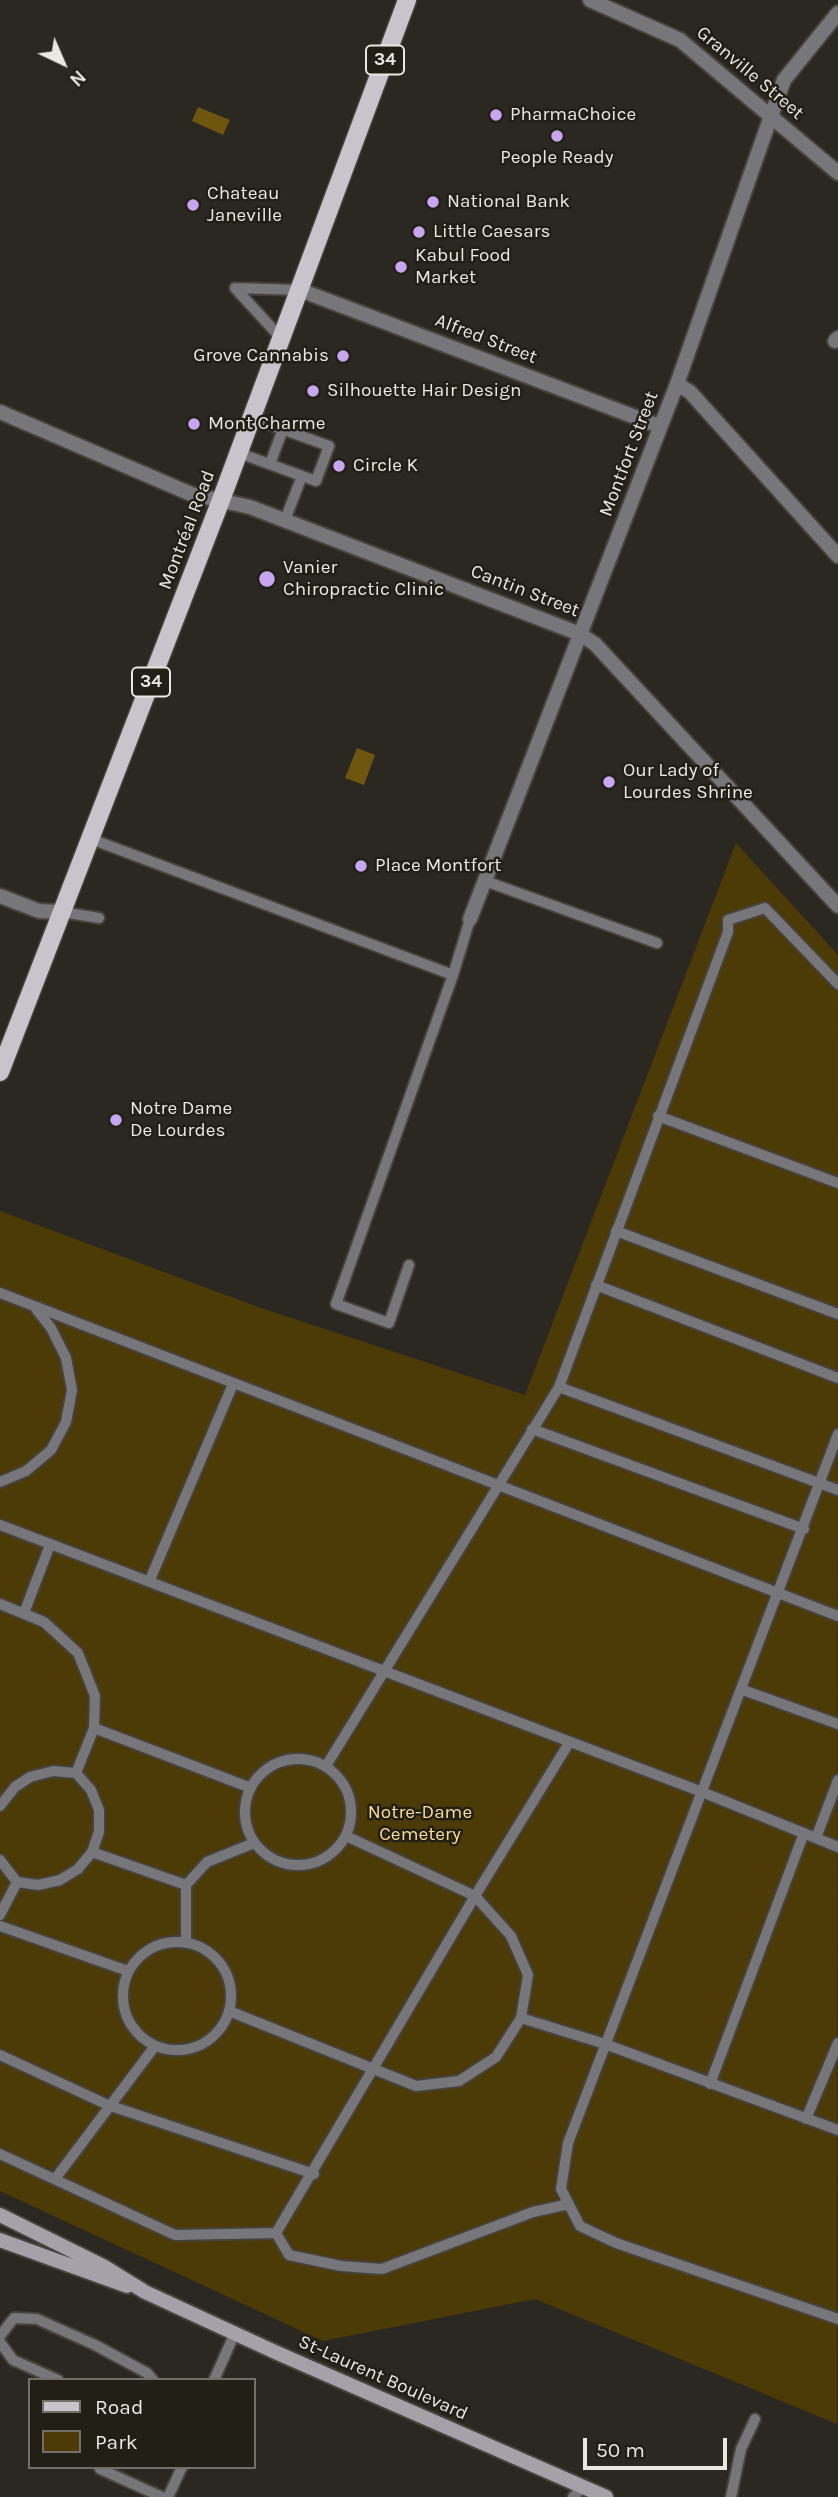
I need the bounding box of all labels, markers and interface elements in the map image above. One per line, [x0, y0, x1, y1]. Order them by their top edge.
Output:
street label: Granville Street [692, 21, 808, 125]
north arrow [28, 28, 98, 98]
road number: 34 [366, 46, 404, 74]
text: N [65, 65, 90, 91]
place label: PharmaChoice [510, 104, 636, 126]
marker: PharmaChoice [488, 107, 504, 123]
marker: People Ready [549, 128, 565, 144]
place label: People Ready [500, 147, 614, 169]
place label: Chateau Janeville [207, 183, 282, 227]
place label: National Bank [447, 191, 570, 213]
marker: National Bank [425, 194, 441, 210]
marker: Chateau Janeville [185, 197, 201, 213]
place label: Little Caesars [433, 221, 551, 243]
marker: Little Caesars [411, 224, 427, 240]
place label: Kabul Food Market [415, 245, 511, 289]
marker: Kabul Food Market [393, 259, 409, 275]
street label: Alfred Street [432, 309, 540, 369]
place label: Grove Cannabis [193, 345, 329, 367]
marker: Grove Cannabis [335, 348, 351, 364]
place label: Silhouette Hair Design [327, 380, 521, 402]
marker: Silhouette Hair Design [305, 383, 321, 399]
street label: Montfort Street [595, 388, 663, 520]
place label: Mont Charme [208, 413, 326, 435]
marker: Mont Charme [186, 416, 202, 432]
place label: Circle K [353, 455, 418, 477]
marker: Circle K [331, 458, 347, 474]
street label: Montréal Road [154, 467, 220, 593]
place label: Vanier Chiropractic Clinic [283, 557, 444, 601]
street label: Cantin Street [467, 560, 583, 622]
marker: Vanier Chiropractic Clinic [257, 569, 277, 589]
road number: 34 [132, 668, 170, 696]
place label: Our Lady of Lourdes Shrine [623, 760, 753, 804]
marker: Our Lady of Lourdes Shrine [601, 774, 617, 790]
place label: Place Montfort [375, 855, 501, 877]
marker: Place Montfort [353, 858, 369, 874]
place label: Notre Dame De Lourdes [130, 1098, 232, 1142]
marker: Notre Dame De Lourdes [108, 1112, 124, 1128]
park label: Notre-Dame Cemetery [368, 1802, 472, 1846]
street label: St-Laurent Boulevard [295, 2330, 471, 2426]
legend [28, 2378, 256, 2469]
text: Road [95, 2395, 143, 2419]
scale bar [586, 2424, 730, 2468]
text: Park [95, 2430, 138, 2454]
text: 50 m [596, 2438, 645, 2462]

